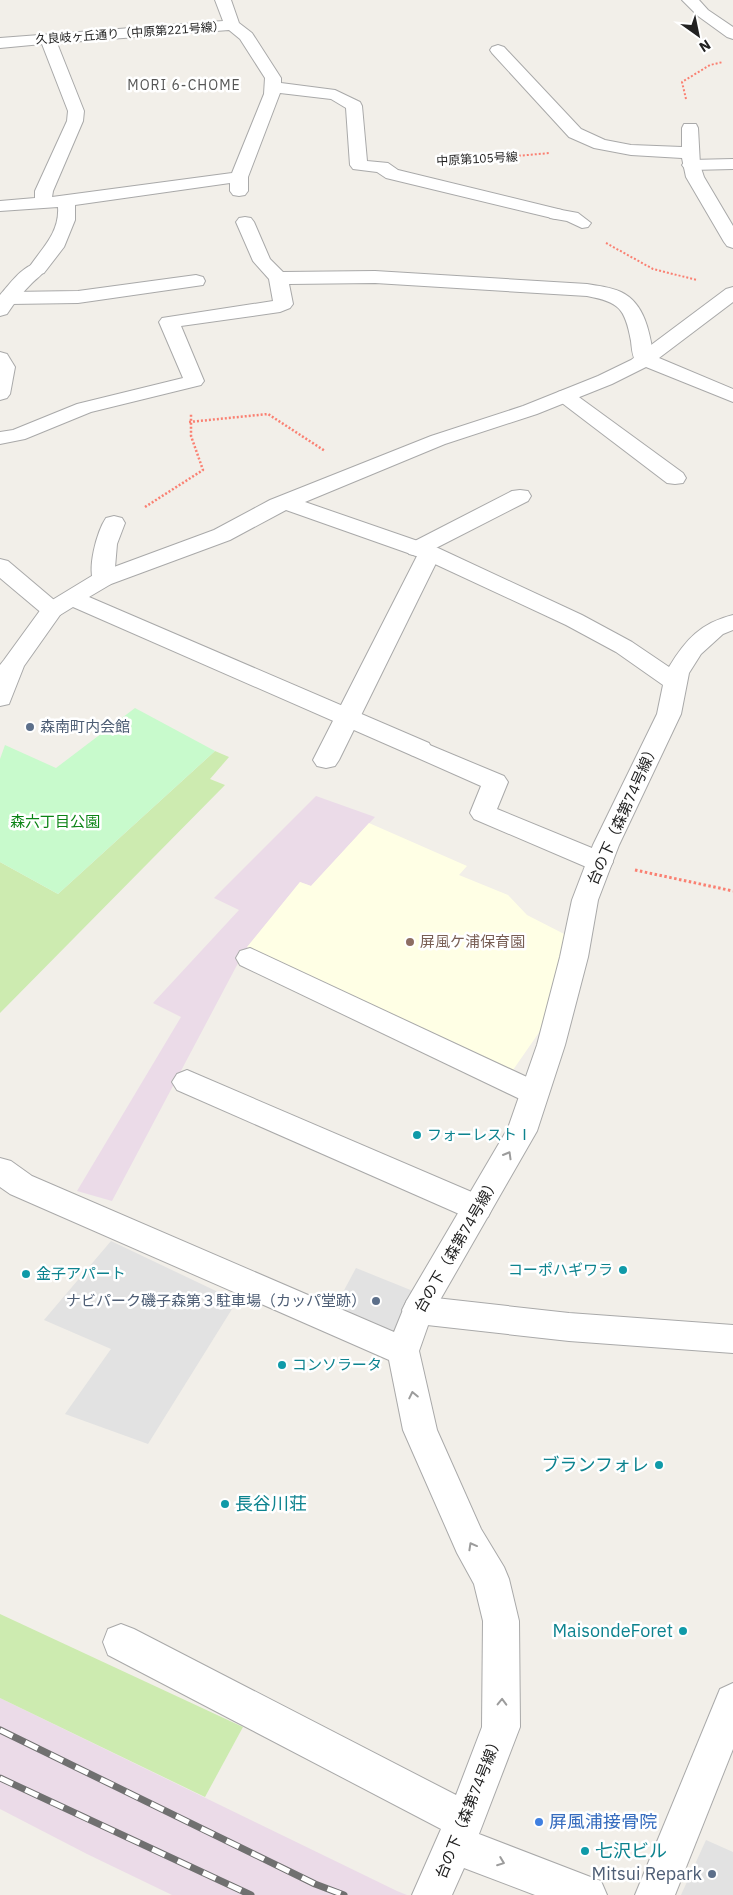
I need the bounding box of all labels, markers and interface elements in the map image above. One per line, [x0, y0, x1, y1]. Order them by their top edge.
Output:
north arrow [673, 10, 723, 60]
street label: 久良岐ヶ丘通り（中原第221号線） [35, 18, 225, 47]
text: N [696, 36, 714, 56]
district label: MORI 6-CHOME [127, 76, 241, 94]
street label: 中原第105号線 [436, 149, 518, 168]
place label: 森南町内会館 [40, 717, 130, 736]
marker: 森南町内会館 [24, 721, 36, 733]
street label: 台の下（森第74号線） [583, 740, 662, 888]
park label: 森六丁目公園 [10, 812, 100, 831]
place label: 屏風ケ浦保育園 [420, 932, 525, 951]
marker: 屏風ケ浦保育園 [404, 936, 416, 948]
place label: フォーレストⅠ [427, 1125, 532, 1144]
marker: フォーレストⅠ [411, 1129, 423, 1141]
one-way arrow [501, 1152, 511, 1161]
street label: 台の下（森第74号線） [410, 1174, 503, 1316]
place label: コーポハギワラ [508, 1260, 613, 1279]
place label: 金子アパート [36, 1264, 126, 1283]
marker: コーポハギワラ [617, 1264, 629, 1276]
marker: 金子アパート [20, 1268, 32, 1280]
place label: ナビパーク磯子森第３駐車場（カッパ堂跡） [66, 1291, 366, 1310]
marker: ナビパーク磯子森第３駐車場（カッパ堂跡） [370, 1295, 382, 1307]
place label: コンソラータ [292, 1355, 382, 1374]
marker: コンソラータ [276, 1359, 288, 1371]
one-way arrow [408, 1391, 419, 1400]
place label: ブランフォレ [542, 1453, 649, 1476]
marker: ブランフォレ [653, 1459, 665, 1471]
place label: 長谷川荘 [235, 1492, 307, 1515]
marker: 長谷川荘 [219, 1498, 231, 1510]
one-way arrow [468, 1543, 478, 1552]
place label: MaisondeForet [552, 1619, 673, 1642]
marker: MaisondeForet [677, 1625, 689, 1637]
one-way arrow [497, 1698, 507, 1706]
street label: 台の下（森第74号線） [431, 1732, 506, 1881]
place label: 屛風浦接骨院 [549, 1810, 657, 1833]
marker: 屛風浦接骨院 [533, 1816, 545, 1828]
place label: 七沢ビル [595, 1839, 667, 1862]
marker: 七沢ビル [579, 1845, 591, 1857]
one-way arrow [496, 1856, 504, 1866]
place label: Mitsui Repark [592, 1862, 703, 1885]
marker: Mitsui Repark [706, 1868, 718, 1880]

